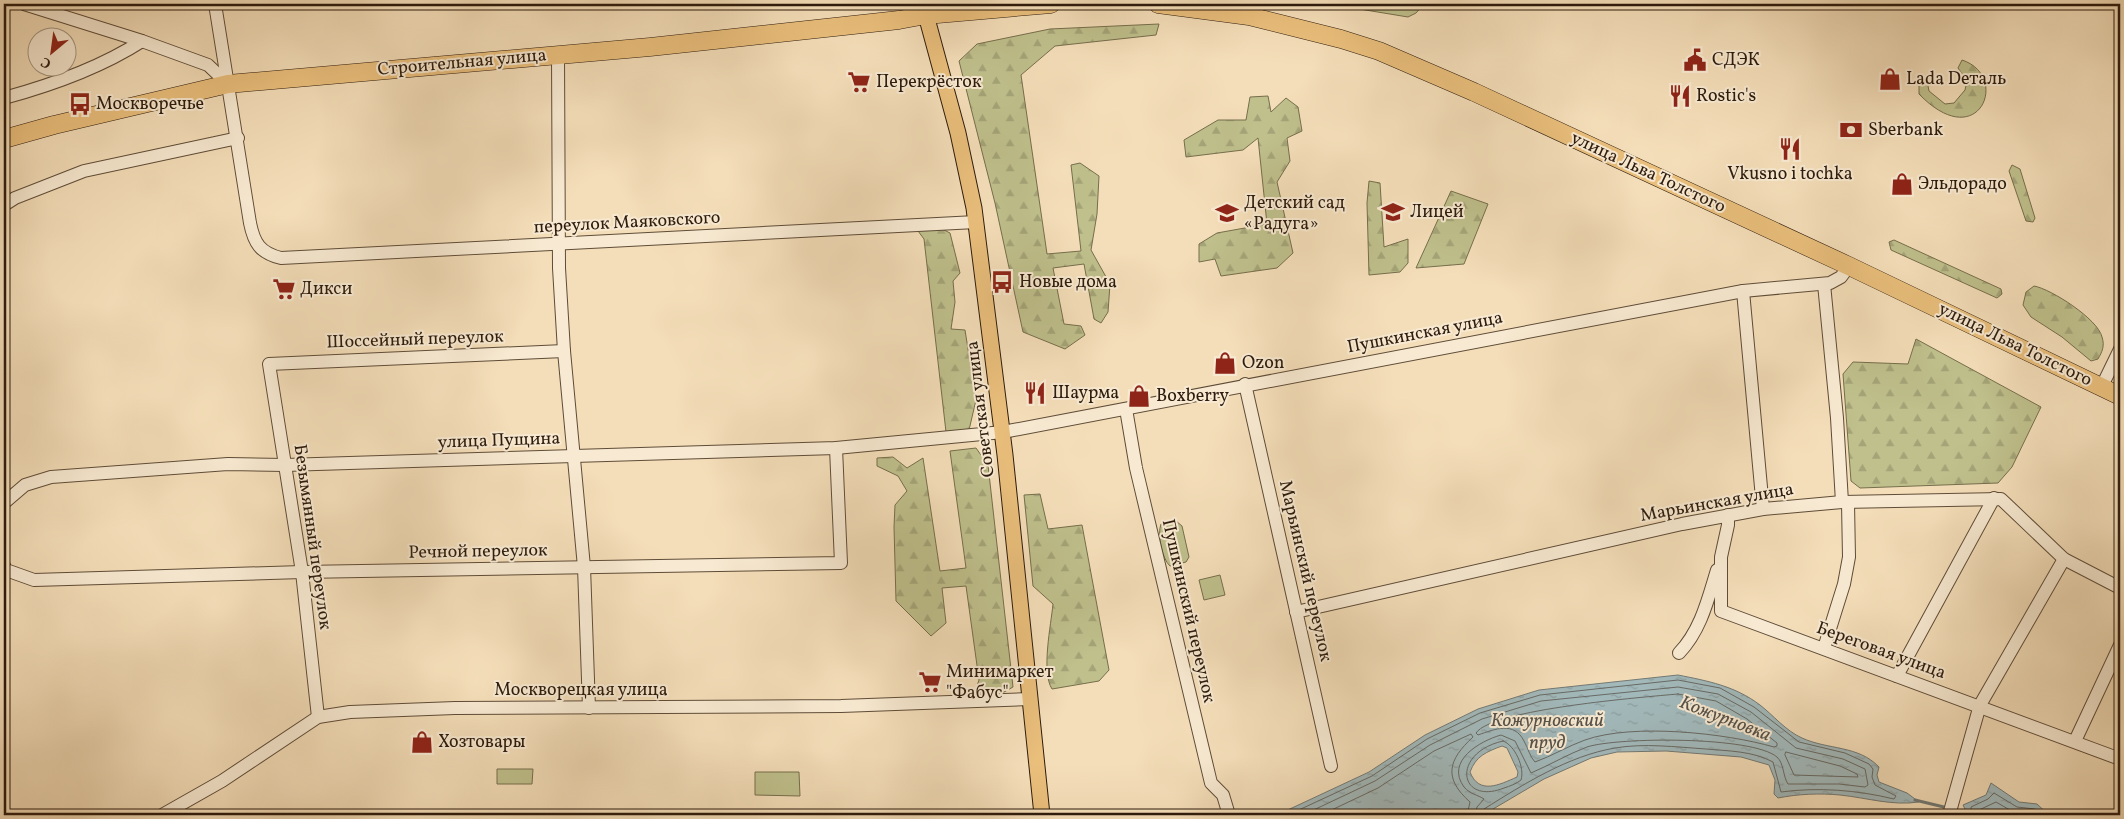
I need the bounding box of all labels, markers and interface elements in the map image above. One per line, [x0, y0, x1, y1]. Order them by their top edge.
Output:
north arrow [28, 28, 78, 78]
street label: Строительная улица [376, 43, 548, 83]
public building icon: СДЭК [1682, 47, 1708, 73]
place label: СДЭК [1712, 48, 1760, 73]
text: С [38, 52, 55, 73]
shop icon: Lada Dеталь [1877, 66, 1903, 92]
place label: Lada Dеталь [1906, 67, 2006, 92]
supermarket icon: Перекрёсток [846, 69, 872, 95]
place label: Перекрёсток [876, 70, 982, 95]
restaurant icon: Rostic's [1667, 83, 1693, 109]
place label: Rostic's [1696, 84, 1756, 109]
bus stop icon: Москворечье [67, 91, 93, 117]
place label: Москворечье [96, 92, 204, 117]
bank icon: Sberbank [1838, 117, 1864, 143]
place label: Sberbank [1868, 118, 1943, 143]
street label: улица Льва Толстого [1566, 126, 1730, 220]
restaurant icon: Vkusno i tochka [1777, 136, 1803, 162]
place label: Vkusno i tochka [1727, 162, 1853, 187]
shop icon: Эльдорадо [1889, 171, 1915, 197]
place label: Эльдорадо [1918, 172, 2007, 197]
place label: Детский сад «Радуга» [1244, 191, 1345, 237]
school or university icon: Лицей [1380, 199, 1406, 225]
school or university icon: Детский сад «Радуга» [1214, 200, 1240, 226]
place label: Лицей [1410, 200, 1464, 225]
street label: переулок Маяковского [533, 206, 721, 240]
bus stop icon: Новые дома [989, 269, 1015, 295]
place label: Новые дома [1019, 270, 1117, 295]
supermarket icon: Дикси [271, 276, 297, 302]
place label: Дикси [300, 277, 352, 302]
street label: улица Льва Толстого [1934, 297, 2096, 393]
street label: Пушкинская улица [1345, 306, 1505, 360]
street label: Шоссейный переулок [326, 324, 505, 356]
street label: Советская улица [960, 339, 1002, 479]
shop icon: Ozon [1212, 350, 1238, 376]
place label: Ozon [1242, 351, 1285, 376]
restaurant icon: Шаурма [1022, 380, 1048, 406]
place label: Шаурма [1052, 381, 1119, 406]
shop icon: Boxberry [1126, 383, 1152, 409]
place label: Boxberry [1156, 384, 1229, 409]
street label: улица Пущина [437, 426, 561, 456]
street label: Безымянный переулок [287, 443, 337, 632]
street label: Марьинская улица [1638, 477, 1796, 529]
street label: Марьинский переулок [1272, 478, 1338, 664]
street label: Пушкинский переулок [1155, 517, 1221, 706]
street label: Речной переулок [408, 538, 548, 566]
street label: Береговая улица [1813, 616, 1949, 686]
place label: Минимаркет "Фабус" [946, 660, 1054, 706]
supermarket icon: Минимаркет "Фабус" [917, 669, 943, 695]
street label: Москворецкая улица [494, 678, 668, 703]
water label: Кожурновка [1676, 690, 1774, 748]
water label: Кожурновский пруд [1490, 708, 1604, 756]
shop icon: Хозтовары [409, 729, 435, 755]
place label: Хозтовары [438, 730, 526, 755]

